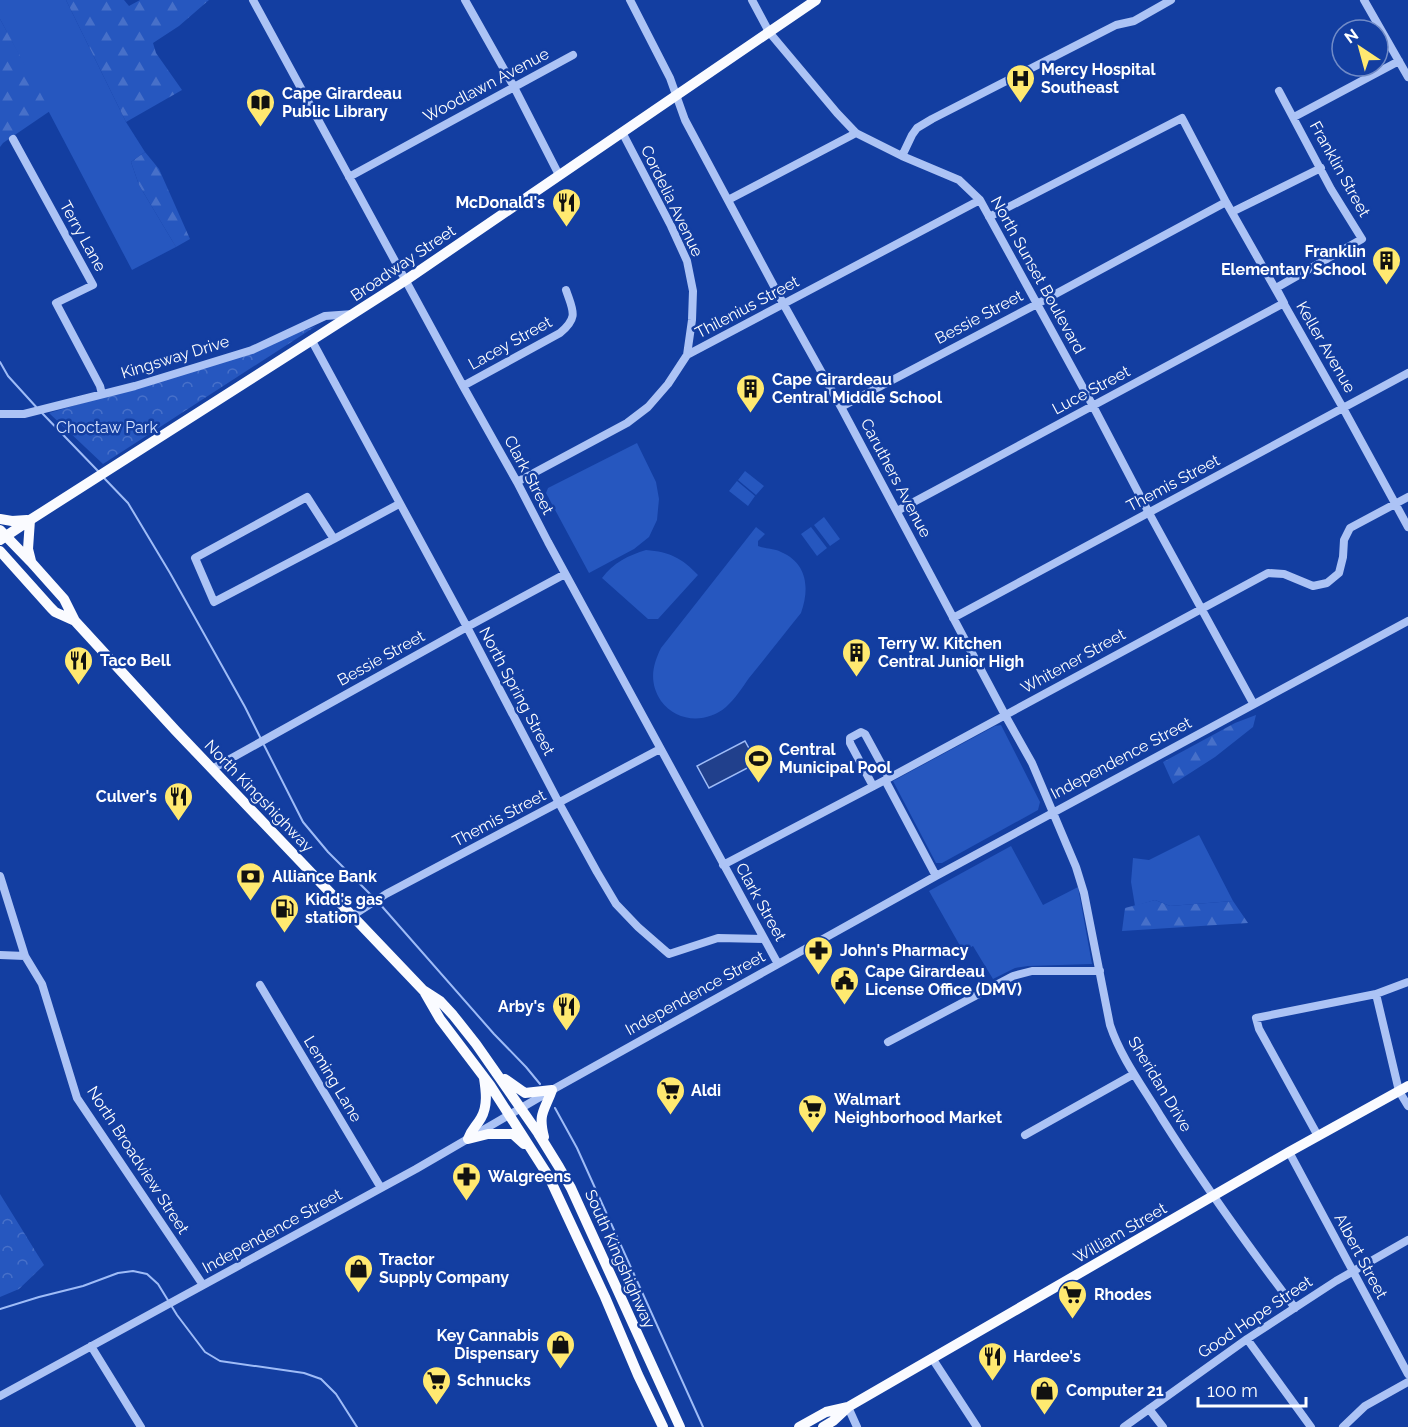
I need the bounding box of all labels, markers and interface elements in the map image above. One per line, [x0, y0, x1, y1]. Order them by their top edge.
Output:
north arrow [1330, 18, 1390, 78]
text: N [1341, 25, 1362, 48]
street label: Woodlawn Avenue [420, 44, 552, 126]
place label: Mercy Hospital Southeast [1041, 60, 1156, 97]
hospital icon: Mercy Hospital Southeast [1004, 62, 1036, 104]
place label: Cape Girardeau Public Library [282, 84, 402, 121]
library icon: Cape Girardeau Public Library [245, 86, 277, 128]
street label: Franklin Street [1306, 118, 1374, 221]
street label: Cordelia Avenue [637, 142, 707, 260]
restaurant icon: McDonald's [550, 186, 582, 228]
place label: McDonald's [455, 193, 545, 212]
street label: North Sunset Boulevard [987, 193, 1089, 357]
street label: Terry Lane [56, 197, 110, 275]
street label: Broadway Street [347, 221, 459, 305]
place label: Franklin Elementary School [1221, 242, 1367, 279]
building icon: Franklin Elementary School [1371, 244, 1403, 286]
street label: Thilenius Street [692, 271, 803, 342]
street label: Bessie Street [932, 286, 1027, 348]
street label: Keller Avenue [1292, 298, 1360, 396]
street label: Lacey Street [465, 312, 556, 374]
street label: Kingsway Drive [119, 331, 231, 383]
street label: Luce Street [1049, 361, 1134, 418]
place label: Cape Girardeau Central Middle School [772, 370, 943, 407]
building icon: Cape Girardeau Central Middle School [735, 372, 767, 414]
street label: Caruthers Avenue [857, 415, 935, 541]
park label: Choctaw Park [56, 418, 158, 437]
street label: Clark Street [500, 432, 558, 518]
street label: Themis Street [1123, 450, 1223, 516]
street label: North Spring Street [475, 624, 559, 759]
street label: Whitener Street [1017, 624, 1129, 698]
street label: Bessie Street [334, 626, 429, 690]
place label: Terry W. Kitchen Central Junior High [878, 634, 1024, 671]
building icon: Terry W. Kitchen Central Junior High [841, 636, 873, 678]
restaurant icon: Taco Bell [63, 644, 95, 686]
place label: Taco Bell [100, 651, 172, 670]
street label: Independence Street [1047, 713, 1195, 803]
street label: North Kingshighway [201, 736, 318, 856]
place label: Central Municipal Pool [779, 740, 893, 777]
sports icon: Central Municipal Pool [742, 742, 774, 784]
restaurant icon: Culver's [162, 780, 194, 822]
street label: Themis Street [449, 785, 549, 851]
place label: Culver's [96, 787, 157, 806]
bank icon: Alliance Bank [235, 860, 267, 902]
street label: Clark Street [732, 860, 791, 945]
place label: Alliance Bank [272, 867, 377, 886]
place label: Kidd's gas station [305, 890, 383, 927]
fuel station icon: Kidd's gas station [268, 892, 300, 934]
pharmacy icon: John's Pharmacy [803, 934, 835, 976]
place label: John's Pharmacy [840, 941, 969, 960]
street label: Independence Street [622, 946, 769, 1039]
place label: Cape Girardeau License Office (DMV) [865, 962, 1022, 999]
public building icon: Cape Girardeau License Office (DMV) [828, 964, 860, 1006]
restaurant icon: Arby's [550, 990, 582, 1032]
place label: Arby's [498, 997, 545, 1016]
street label: Leming Lane [300, 1033, 366, 1125]
street label: Sheridan Drive [1124, 1033, 1196, 1135]
supermarket icon: Aldi [654, 1074, 686, 1116]
place label: Aldi [691, 1081, 721, 1100]
street label: North Broadview Street [83, 1082, 193, 1238]
place label: Walmart Neighborhood Market [834, 1090, 1002, 1127]
supermarket icon: Walmart Neighborhood Market [797, 1092, 829, 1134]
pharmacy icon: Walgreens [451, 1160, 483, 1202]
place label: Walgreens [488, 1167, 571, 1186]
street label: Independence Street [199, 1184, 346, 1277]
street label: South Kingshighway [581, 1187, 659, 1332]
street label: William Street [1070, 1198, 1170, 1267]
street label: Albert Street [1331, 1210, 1392, 1302]
place label: Tractor Supply Company [379, 1250, 509, 1287]
shop icon: Tractor Supply Company [342, 1252, 374, 1294]
street label: Good Hope Street [1194, 1271, 1316, 1362]
supermarket icon: Rhodes [1057, 1278, 1089, 1320]
place label: Rhodes [1094, 1285, 1152, 1304]
place label: Key Cannabis Dispensary [436, 1326, 539, 1363]
shop icon: Key Cannabis Dispensary [544, 1328, 576, 1370]
restaurant icon: Hardee's [976, 1340, 1008, 1382]
place label: Hardee's [1013, 1347, 1081, 1366]
supermarket icon: Schnucks [420, 1364, 452, 1406]
scale bar [1198, 1370, 1306, 1408]
place label: Schnucks [457, 1371, 531, 1390]
shop icon: Computer 21 [1029, 1374, 1061, 1416]
text: 100 m [1207, 1380, 1258, 1401]
place label: Computer 21 [1066, 1381, 1164, 1400]

